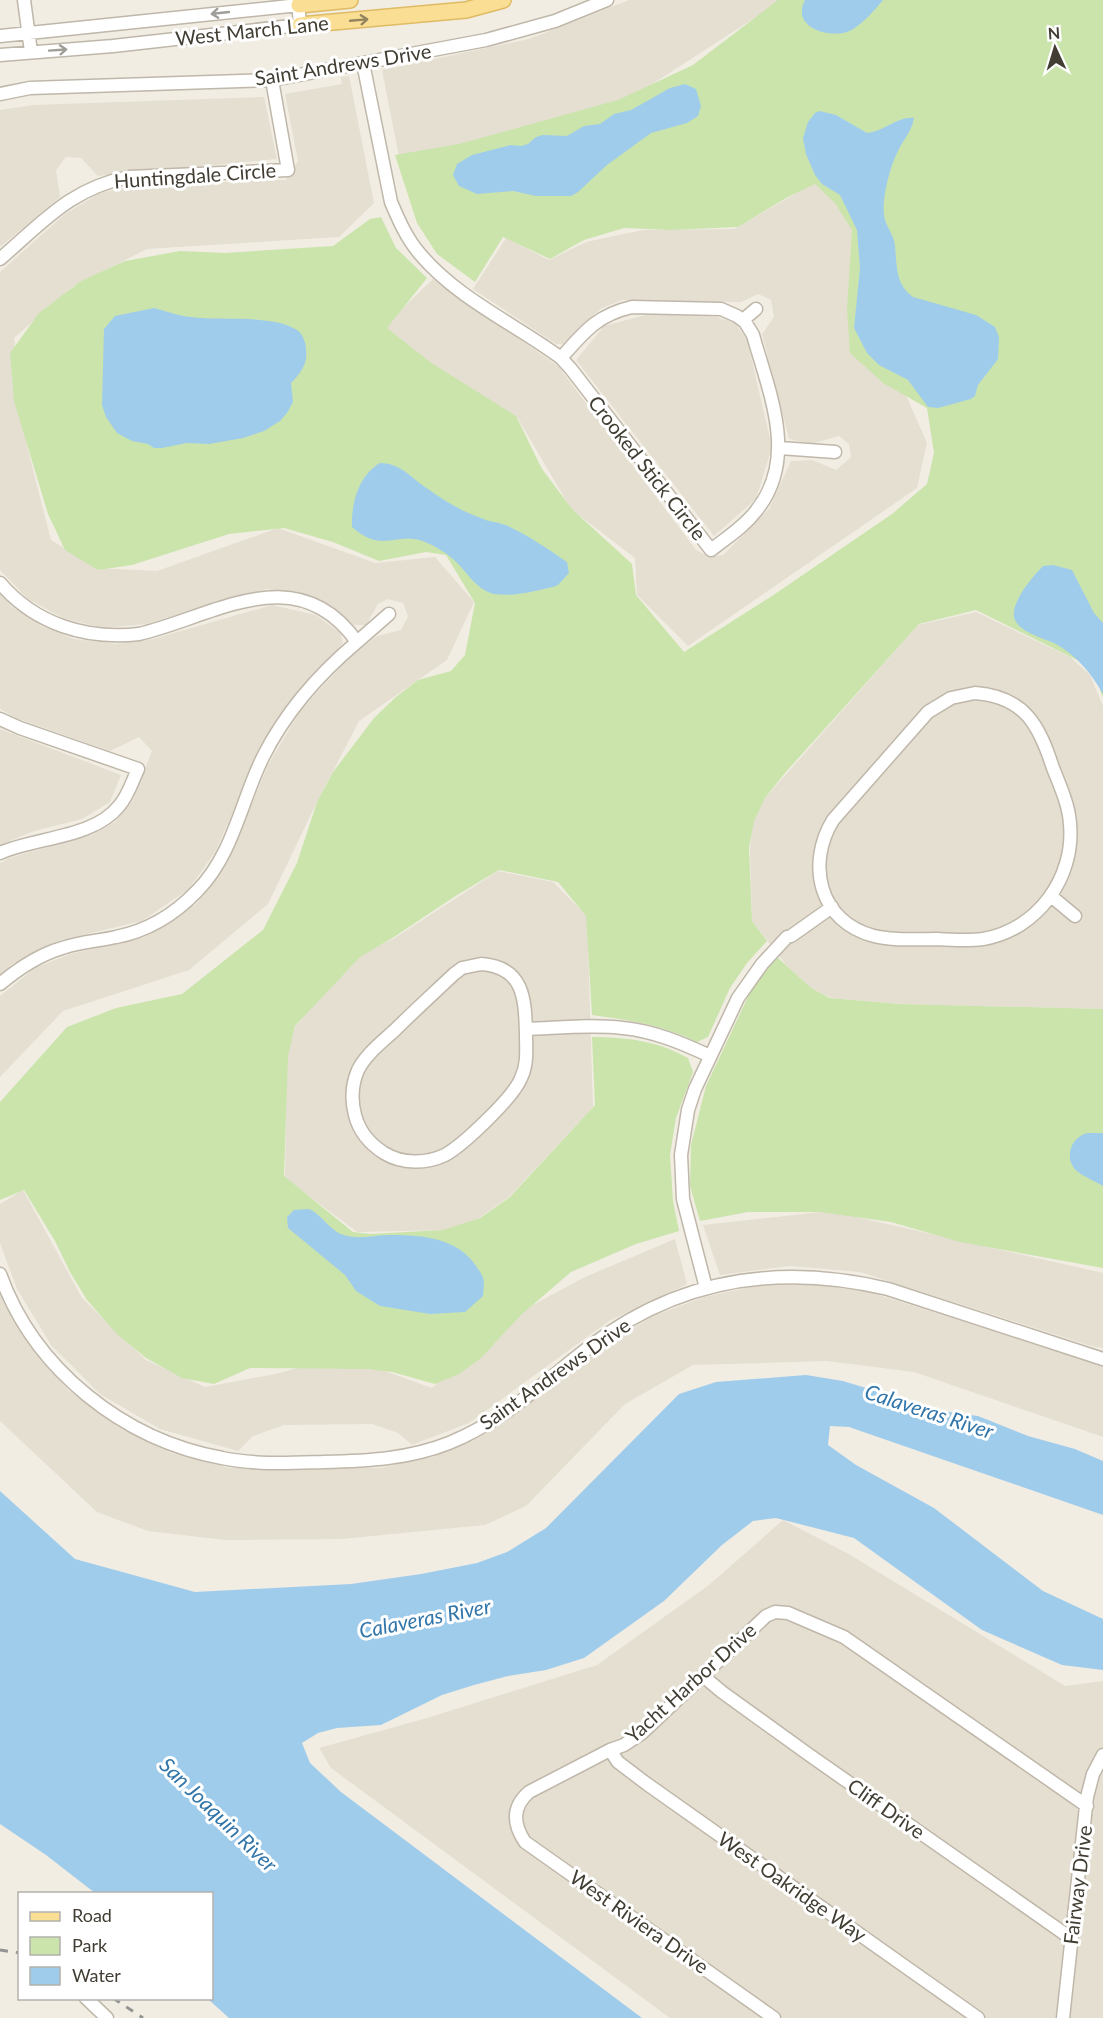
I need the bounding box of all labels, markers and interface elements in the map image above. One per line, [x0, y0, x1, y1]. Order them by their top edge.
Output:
one-way arrow [210, 8, 230, 19]
street label: West March Lane [174, 10, 330, 50]
one-way arrow [348, 14, 368, 25]
north arrow [1025, 18, 1085, 78]
text: N [1047, 23, 1061, 42]
street label: Saint Andrews Drive [253, 38, 433, 90]
one-way arrow [48, 44, 68, 55]
street label: Huntingdale Circle [113, 157, 277, 193]
street label: Crooked Stick Circle [584, 390, 712, 544]
street label: Saint Andrews Drive [474, 1312, 634, 1434]
water label: Calaveras River [862, 1378, 998, 1443]
water label: Calaveras River [357, 1592, 493, 1643]
street label: Yacht Harbor Drive [620, 1617, 761, 1747]
water label: San Joaquin River [155, 1752, 283, 1877]
street label: Cliff Drive [843, 1773, 930, 1843]
street label: Fairway Drive [1058, 1824, 1096, 1946]
street label: West Oakridge Way [714, 1826, 872, 1947]
street label: West Riviera Drive [566, 1864, 714, 1978]
legend [18, 1892, 213, 2000]
text: Road [72, 1904, 112, 1926]
text: Park [72, 1934, 108, 1956]
text: Water [72, 1964, 121, 1986]

